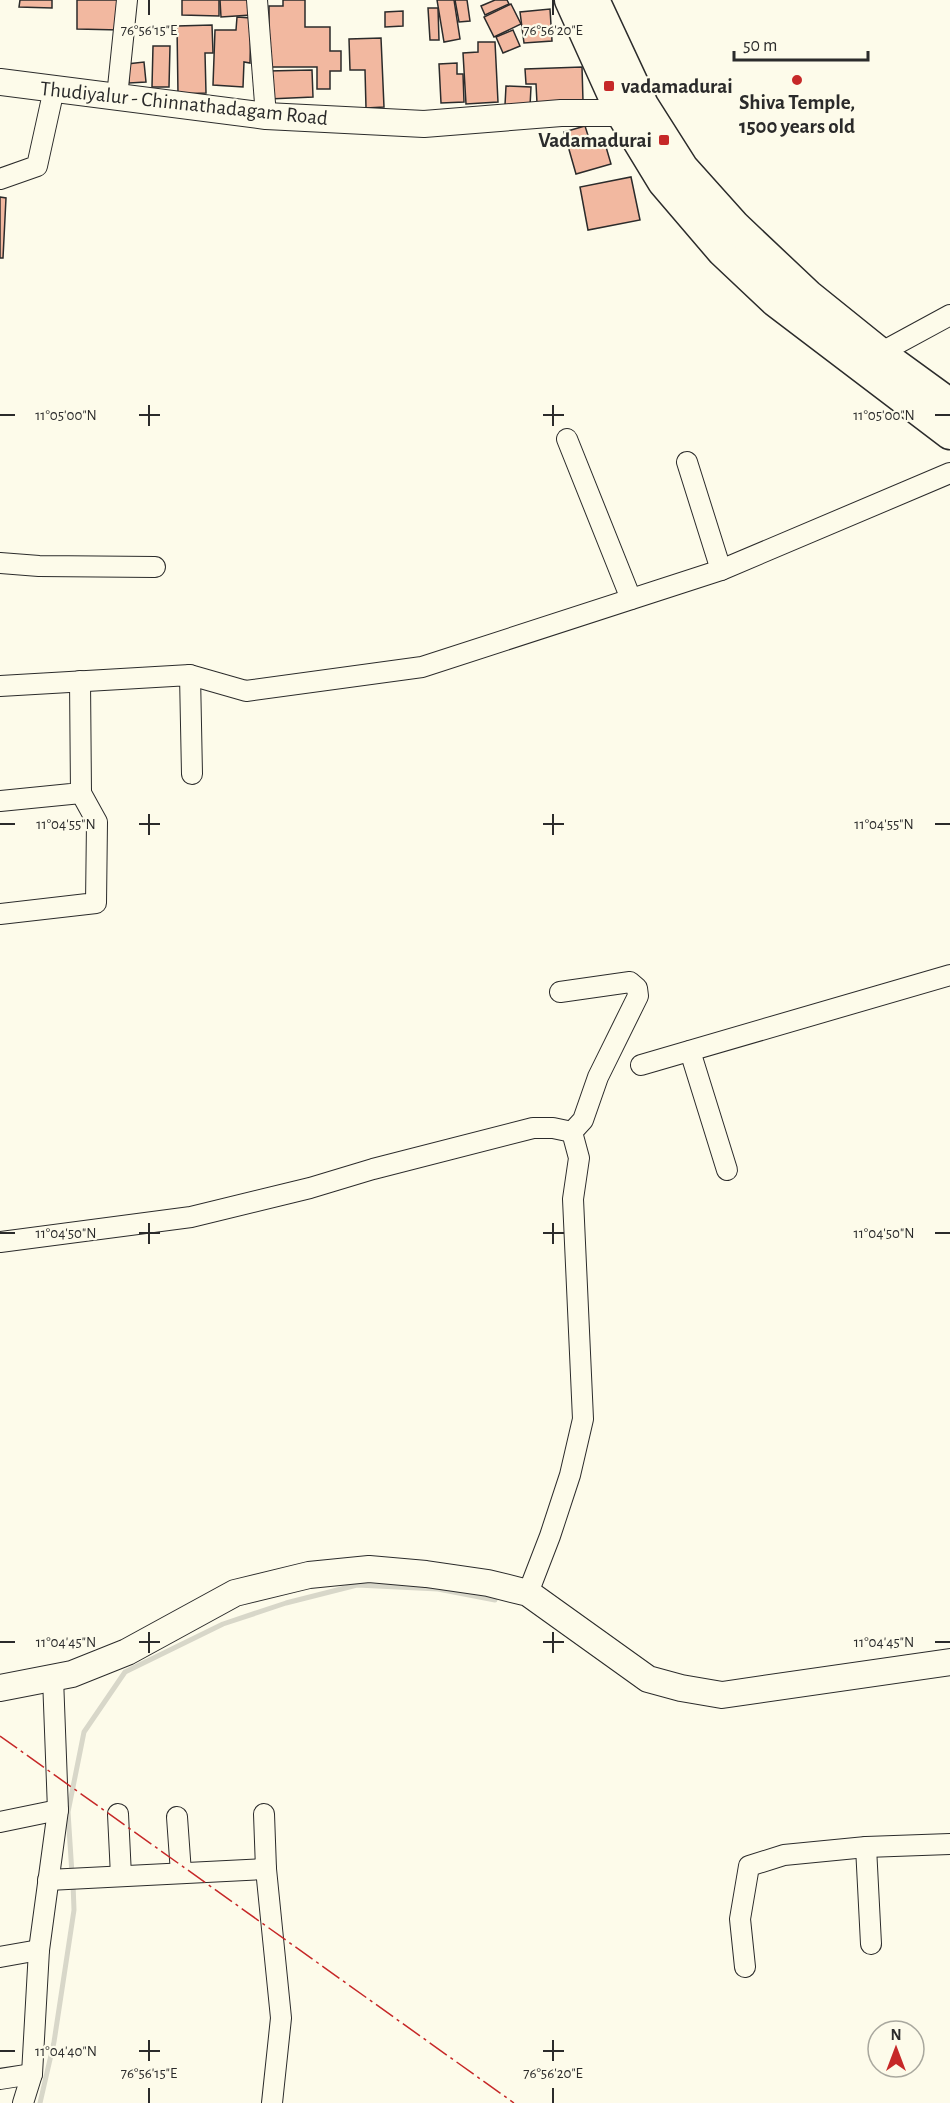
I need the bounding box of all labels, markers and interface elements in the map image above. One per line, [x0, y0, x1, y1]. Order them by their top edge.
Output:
text: 76°56'15"E [121, 23, 177, 38]
text: 76°56'20"E [523, 23, 583, 38]
scale bar [734, 24, 868, 62]
text: 50 m [743, 37, 777, 55]
marker: Shiva Temple, 1500 years old [790, 73, 804, 87]
place label: vadamadurai [621, 76, 733, 97]
street label: Thudiyalur - Chinnathadagam Road [39, 78, 329, 129]
marker: vadamadurai [602, 79, 616, 93]
place label: Shiva Temple, 1500 years old [739, 92, 855, 137]
place label: Vadamadurai [538, 130, 652, 151]
marker: Vadamadurai [657, 133, 671, 147]
text: 11°05'00"N [35, 408, 97, 423]
text: 11°05'00"N [853, 408, 915, 423]
text: 11°04'55"N [36, 817, 96, 832]
text: 11°04'55"N [854, 817, 914, 832]
text: 11°04'50"N [36, 1226, 96, 1241]
text: 11°04'50"N [854, 1226, 914, 1241]
text: 11°04'45"N [36, 1635, 96, 1650]
text: 11°04'45"N [854, 1635, 914, 1650]
north arrow [866, 2019, 926, 2079]
text: N [890, 2027, 902, 2043]
text: 11°04'40"N [35, 2044, 97, 2059]
text: 76°56'15"E [121, 2066, 177, 2081]
text: 76°56'20"E [523, 2066, 583, 2081]

